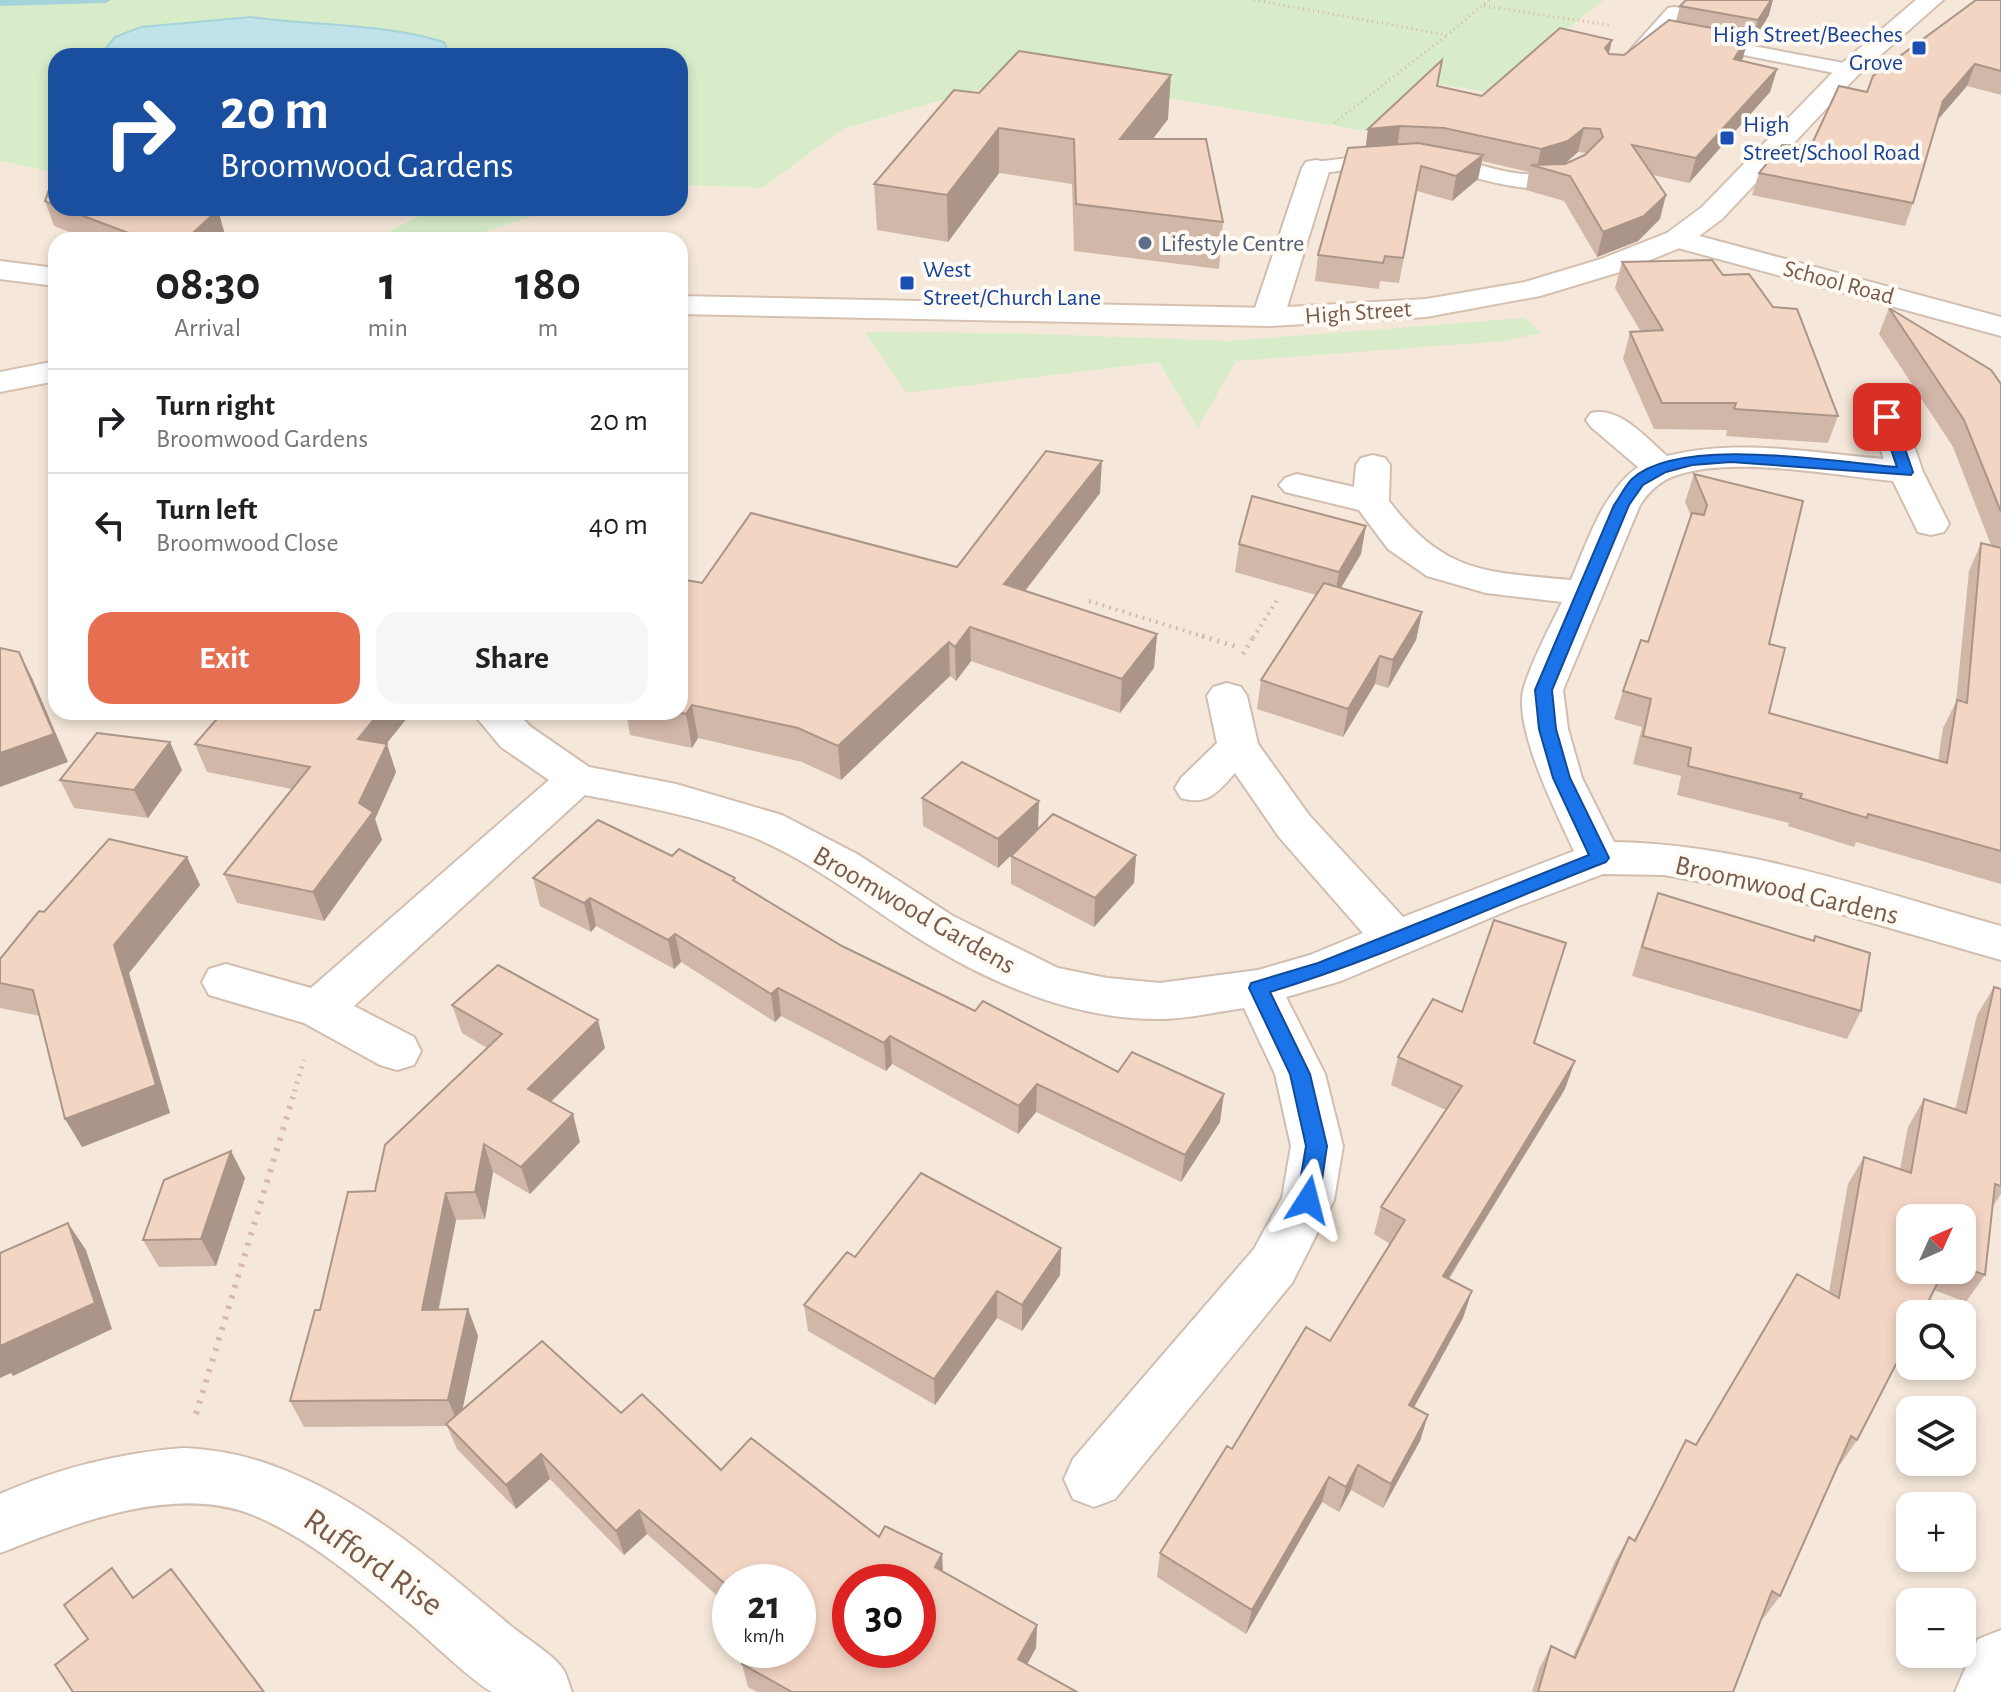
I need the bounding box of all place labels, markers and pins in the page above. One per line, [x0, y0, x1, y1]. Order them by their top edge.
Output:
place label: High Street/Beeches Grove [1713, 23, 1903, 75]
marker: High Street/Beeches Grove [1910, 39, 1928, 57]
place label: High Street/School Road [1743, 113, 1920, 165]
marker: High Street/School Road [1718, 129, 1736, 147]
place label: Lifestyle Centre [1161, 232, 1304, 256]
marker: Lifestyle Centre [1136, 234, 1154, 252]
place label: West Street/Church Lane [923, 258, 1101, 310]
marker: West Street/Church Lane [898, 274, 916, 292]
pin [1853, 383, 1921, 451]

